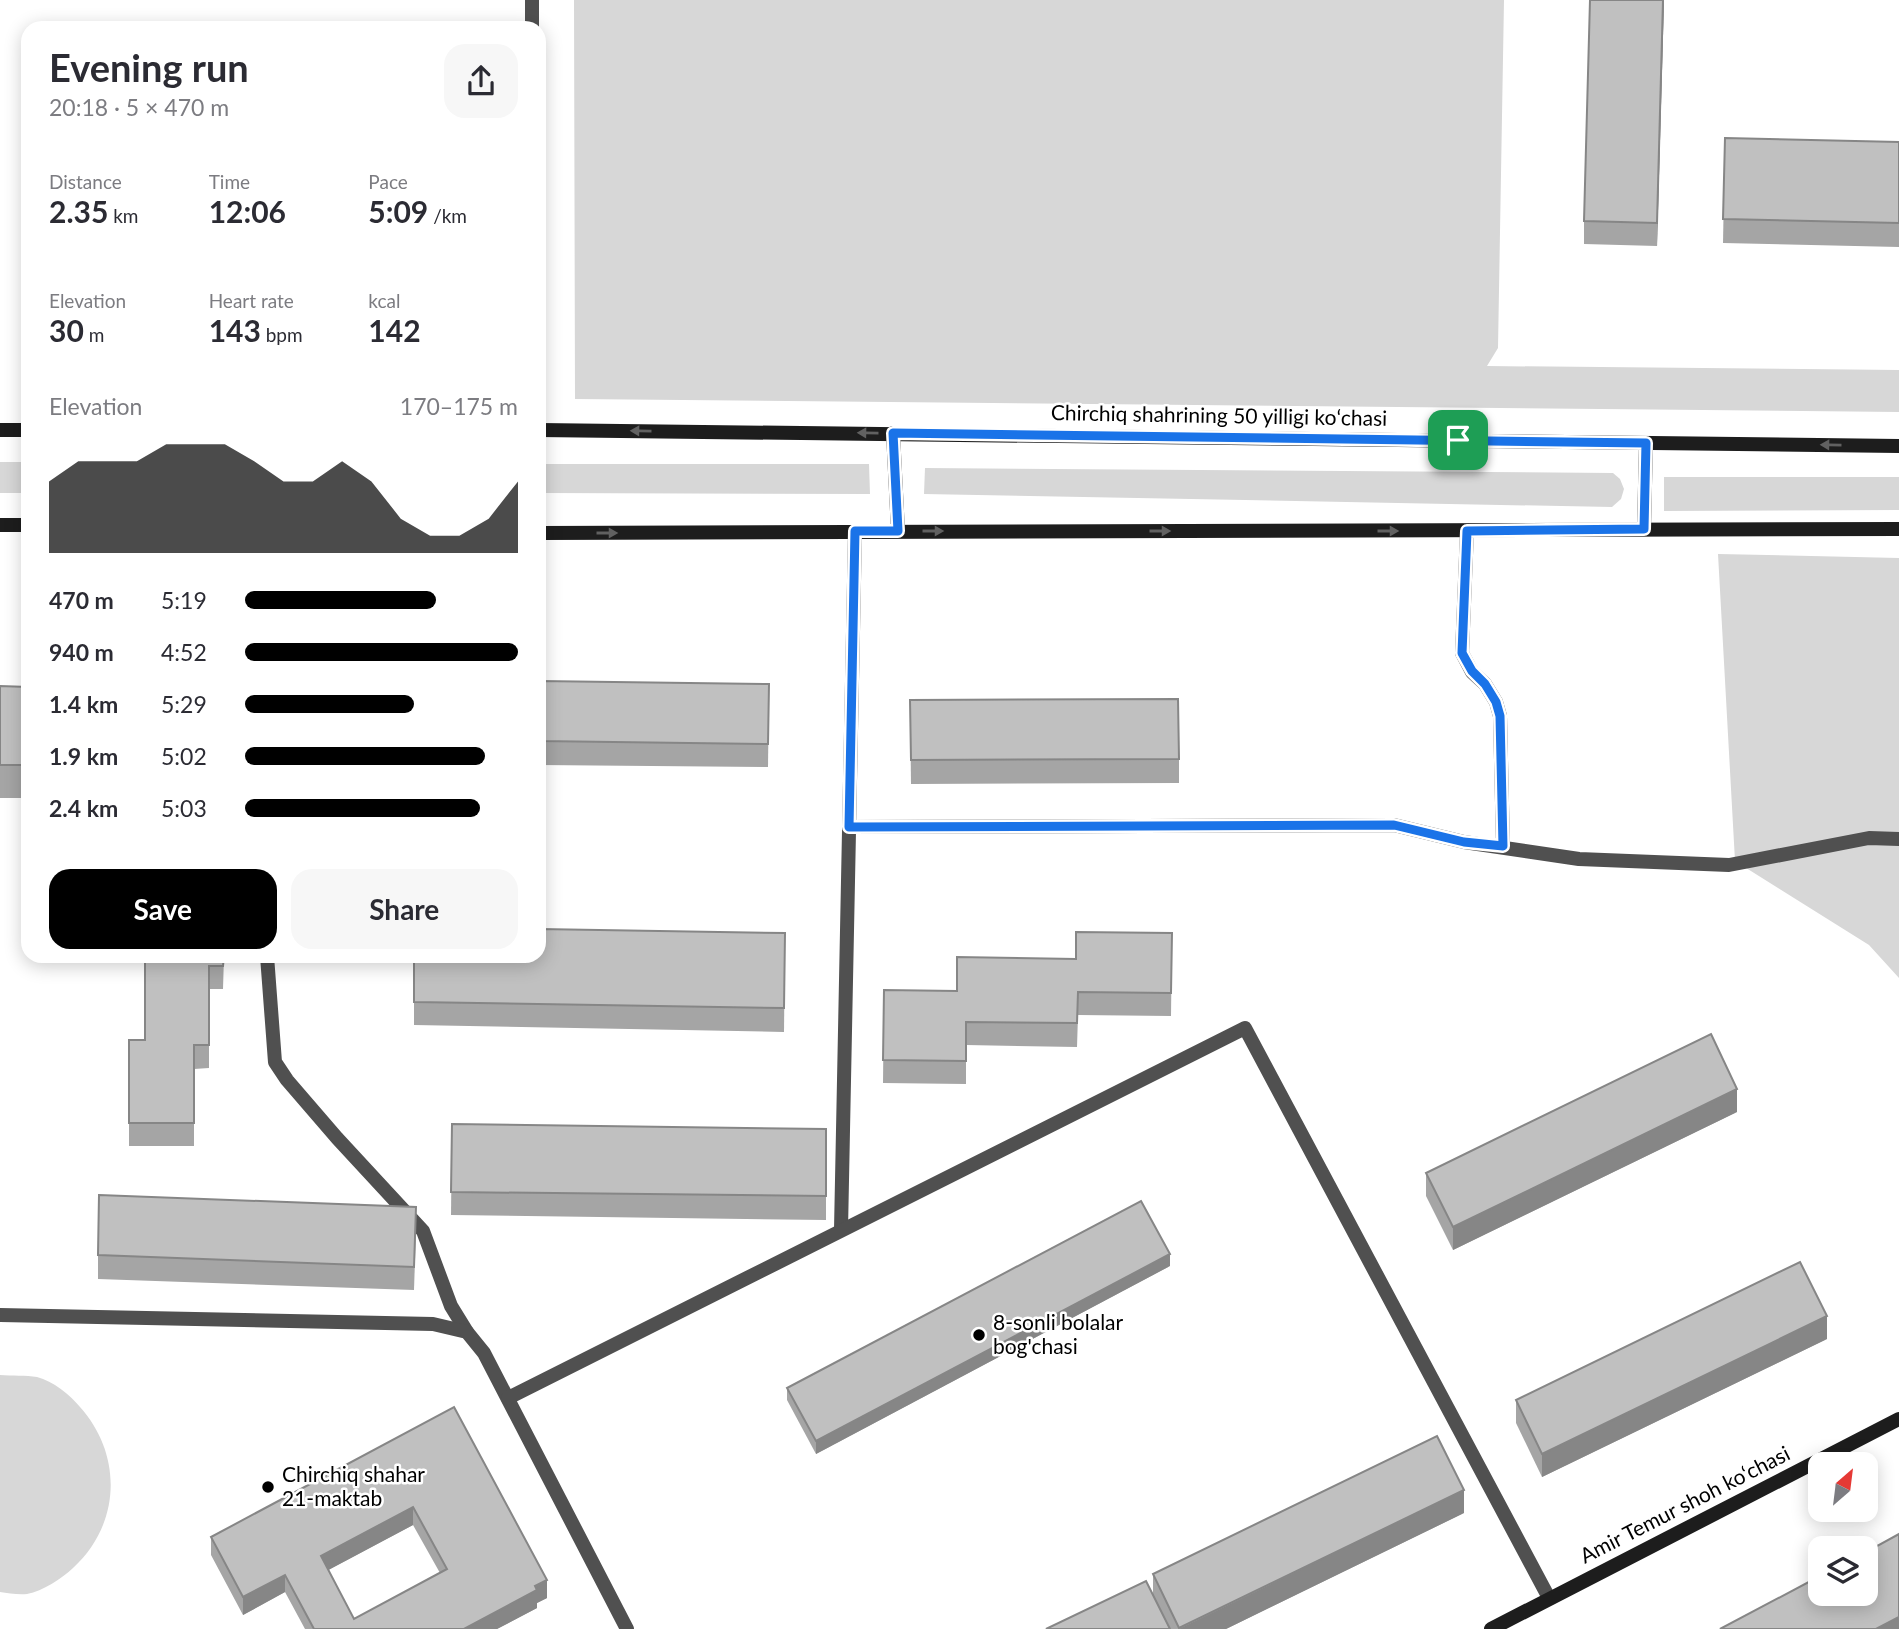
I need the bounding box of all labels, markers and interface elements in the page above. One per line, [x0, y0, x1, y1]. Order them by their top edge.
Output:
text: Evening run [49, 44, 249, 90]
button: share [444, 44, 518, 118]
text: 20:18 · 5 × 470 m [49, 93, 229, 121]
text: Distance [49, 170, 122, 193]
text: Time [209, 170, 250, 193]
text: Pace [368, 170, 408, 193]
text: 2.35 [49, 193, 108, 229]
text: 12:06 [209, 193, 286, 229]
text: 5:09 [368, 193, 428, 229]
text: km [108, 204, 138, 227]
text: /km [428, 204, 467, 227]
text: Elevation [49, 289, 126, 312]
text: Heart rate [209, 289, 294, 312]
text: kcal [368, 289, 400, 312]
text: 30 [49, 312, 84, 348]
text: 143 [209, 312, 261, 348]
text: 142 [368, 312, 421, 348]
text: m [84, 323, 104, 346]
text: bpm [261, 323, 303, 346]
text: Elevation [49, 392, 142, 420]
text: 170–175 m [400, 392, 518, 420]
street label: Chirchiq shahrining 50 yilligi koʻchasi [1051, 399, 1387, 430]
pin [1428, 410, 1488, 470]
icon: arrive [1439, 421, 1477, 459]
one-way arrow [630, 425, 652, 437]
one-way arrow [857, 427, 879, 439]
one-way arrow [1820, 439, 1842, 451]
one-way arrow [922, 525, 944, 537]
one-way arrow [1149, 525, 1171, 537]
one-way arrow [1377, 525, 1399, 537]
one-way arrow [596, 527, 618, 539]
text: 470 m [49, 586, 114, 614]
text: 5:19 [161, 586, 207, 614]
text: 940 m [49, 638, 114, 666]
text: 4:52 [161, 638, 207, 666]
text: 1.4 km [49, 690, 118, 718]
text: 5:29 [161, 690, 207, 718]
text: 1.9 km [49, 742, 118, 770]
text: 5:02 [161, 742, 207, 770]
text: 2.4 km [49, 794, 118, 822]
text: 5:03 [161, 794, 207, 822]
button: Save [49, 869, 277, 949]
button: Share [291, 869, 518, 949]
place label: 8-sonli bolalar bog'chasi [993, 1309, 1124, 1358]
marker: 8-sonli bolalar bog'chasi [971, 1327, 987, 1343]
street label: Amir Temur shoh ko‘chasi [1575, 1440, 1794, 1568]
north arrow [1808, 1452, 1878, 1522]
map controls [1808, 1452, 1878, 1606]
place label: Chirchiq shahar 21-maktab [282, 1461, 425, 1510]
marker: Chirchiq shahar 21-maktab [260, 1479, 276, 1495]
button: layers [1808, 1536, 1878, 1606]

